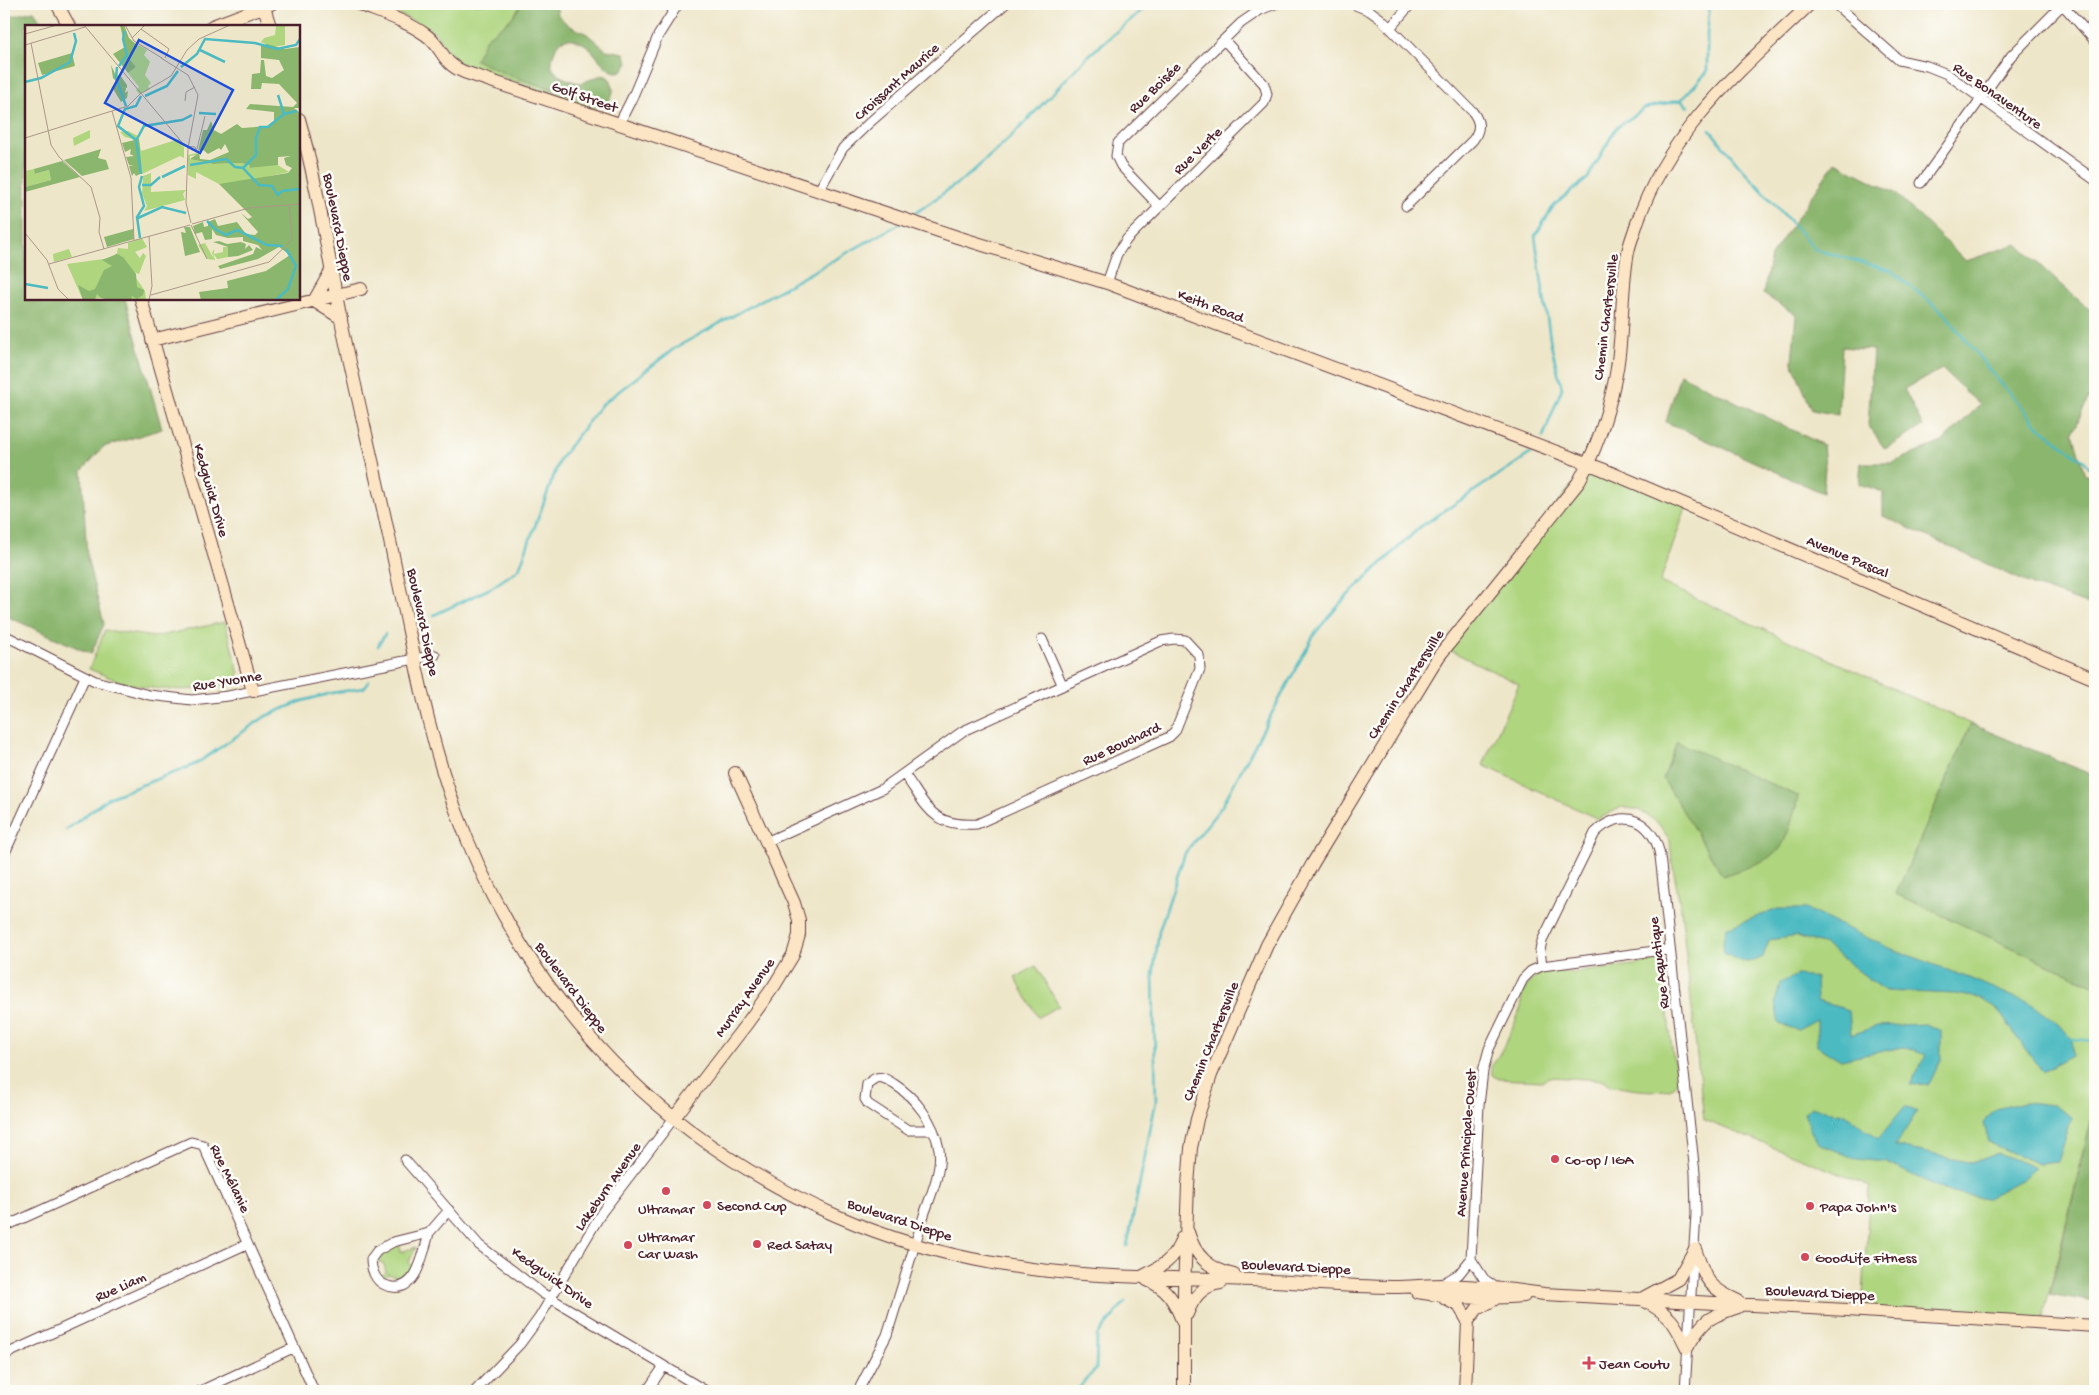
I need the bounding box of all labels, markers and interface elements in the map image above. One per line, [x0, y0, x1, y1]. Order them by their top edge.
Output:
inset map [25, 25, 300, 300]
street label: Croissant Maurice [851, 40, 944, 125]
street label: Rue Boisée [1125, 59, 1186, 118]
street label: Rue Bonaventure [1949, 59, 2045, 134]
street label: Golf Street [549, 78, 622, 118]
street label: Rue Verte [1170, 123, 1227, 179]
street label: Boulevard Dieppe [318, 171, 356, 283]
street label: Chemin Chartersville [1590, 253, 1624, 381]
street label: Keith Road [1174, 286, 1247, 328]
street label: Kedgwick Drive [188, 442, 232, 540]
street label: Avenue Pascal [1803, 532, 1891, 583]
street label: Boulevard Dieppe [402, 566, 442, 678]
street label: Chemin Chartersville [1364, 627, 1449, 743]
street label: Rue Yvonne [192, 668, 263, 696]
street label: Rue Bouchard [1080, 718, 1165, 771]
street label: Rue Aquatique [1645, 916, 1675, 1010]
street label: Boulevard Dieppe [530, 938, 611, 1038]
street label: Murray Avenue [712, 955, 780, 1041]
street label: Chemin Chartersville [1180, 979, 1244, 1104]
street label: Avenue Principale-Ouest [1453, 1067, 1481, 1218]
street label: Lakeburn Avenue [571, 1139, 646, 1235]
street label: Rue Mélanie [205, 1142, 254, 1216]
place label: Co-op / IGA [1565, 1152, 1635, 1170]
marker: Co-op / IGA [1549, 1153, 1561, 1165]
marker: Ultramar [660, 1185, 672, 1197]
street label: Boulevard Dieppe [844, 1195, 954, 1246]
place label: Second Cup [717, 1198, 787, 1216]
marker: Second Cup [701, 1199, 713, 1211]
place label: Papa John's [1819, 1199, 1897, 1217]
marker: Papa John's [1804, 1200, 1816, 1212]
place label: Ultramar [638, 1201, 696, 1219]
place label: Ultramar Car Wash [638, 1229, 698, 1264]
place label: Red Satay [767, 1237, 833, 1255]
marker: Red Satay [751, 1238, 763, 1250]
marker: Ultramar Car Wash [622, 1239, 634, 1251]
street label: Kedgwick Drive [507, 1244, 597, 1314]
place label: GoodLife Fitness [1815, 1250, 1917, 1268]
marker: GoodLife Fitness [1799, 1251, 1811, 1263]
street label: Boulevard Dieppe [1240, 1256, 1351, 1280]
street label: Rue Liam [93, 1268, 149, 1307]
street label: Boulevard Dieppe [1764, 1282, 1875, 1306]
place label: Jean Coutu [1599, 1356, 1670, 1374]
marker: Jean Coutu [1583, 1357, 1595, 1369]

